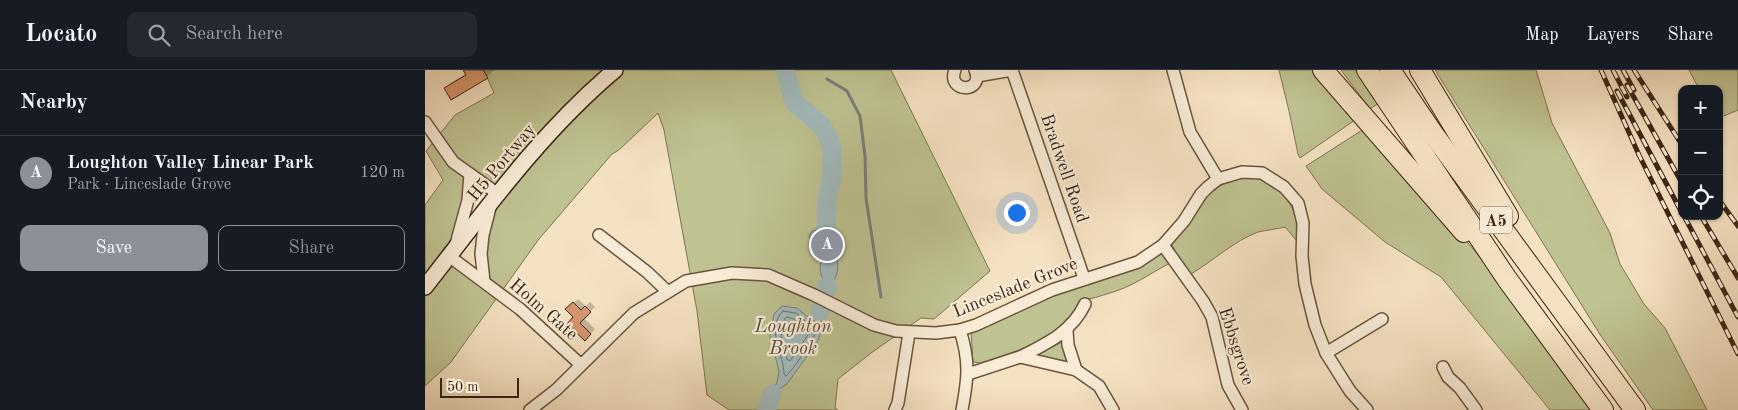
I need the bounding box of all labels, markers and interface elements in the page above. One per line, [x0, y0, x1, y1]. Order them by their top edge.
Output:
search box [127, 12, 477, 57]
icon: search [145, 21, 173, 49]
text: Locato [25, 23, 97, 47]
text: Search here [185, 25, 283, 44]
text: Map [1525, 26, 1559, 44]
text: Layers [1587, 26, 1639, 44]
text: Share [1667, 26, 1713, 44]
map controls [1678, 85, 1723, 220]
button: + [1678, 85, 1723, 130]
text: Nearby [20, 92, 88, 113]
street label: Bradwell Road [1037, 111, 1091, 225]
street label: H5 Portway [464, 120, 540, 205]
button: − [1678, 130, 1723, 175]
text: Loughton Valley Linear Park [67, 154, 314, 173]
text: A [30, 165, 42, 181]
text: 120 m [360, 165, 405, 181]
button: locate [1678, 175, 1723, 220]
text: Park · Linceslade Grove [67, 177, 231, 193]
your location [1004, 200, 1030, 226]
road number: A5 [1480, 206, 1512, 234]
button: Save [20, 225, 208, 271]
button: Share [218, 225, 405, 271]
pin: A [811, 226, 843, 264]
street label: Linceslade Grove [951, 255, 1080, 321]
street label: Holm Gate [506, 275, 581, 344]
street label: Ebbsgrove [1215, 305, 1257, 388]
water label: Loughton Brook [753, 318, 832, 359]
scale bar [440, 375, 519, 398]
text: 50 m [447, 380, 478, 394]

